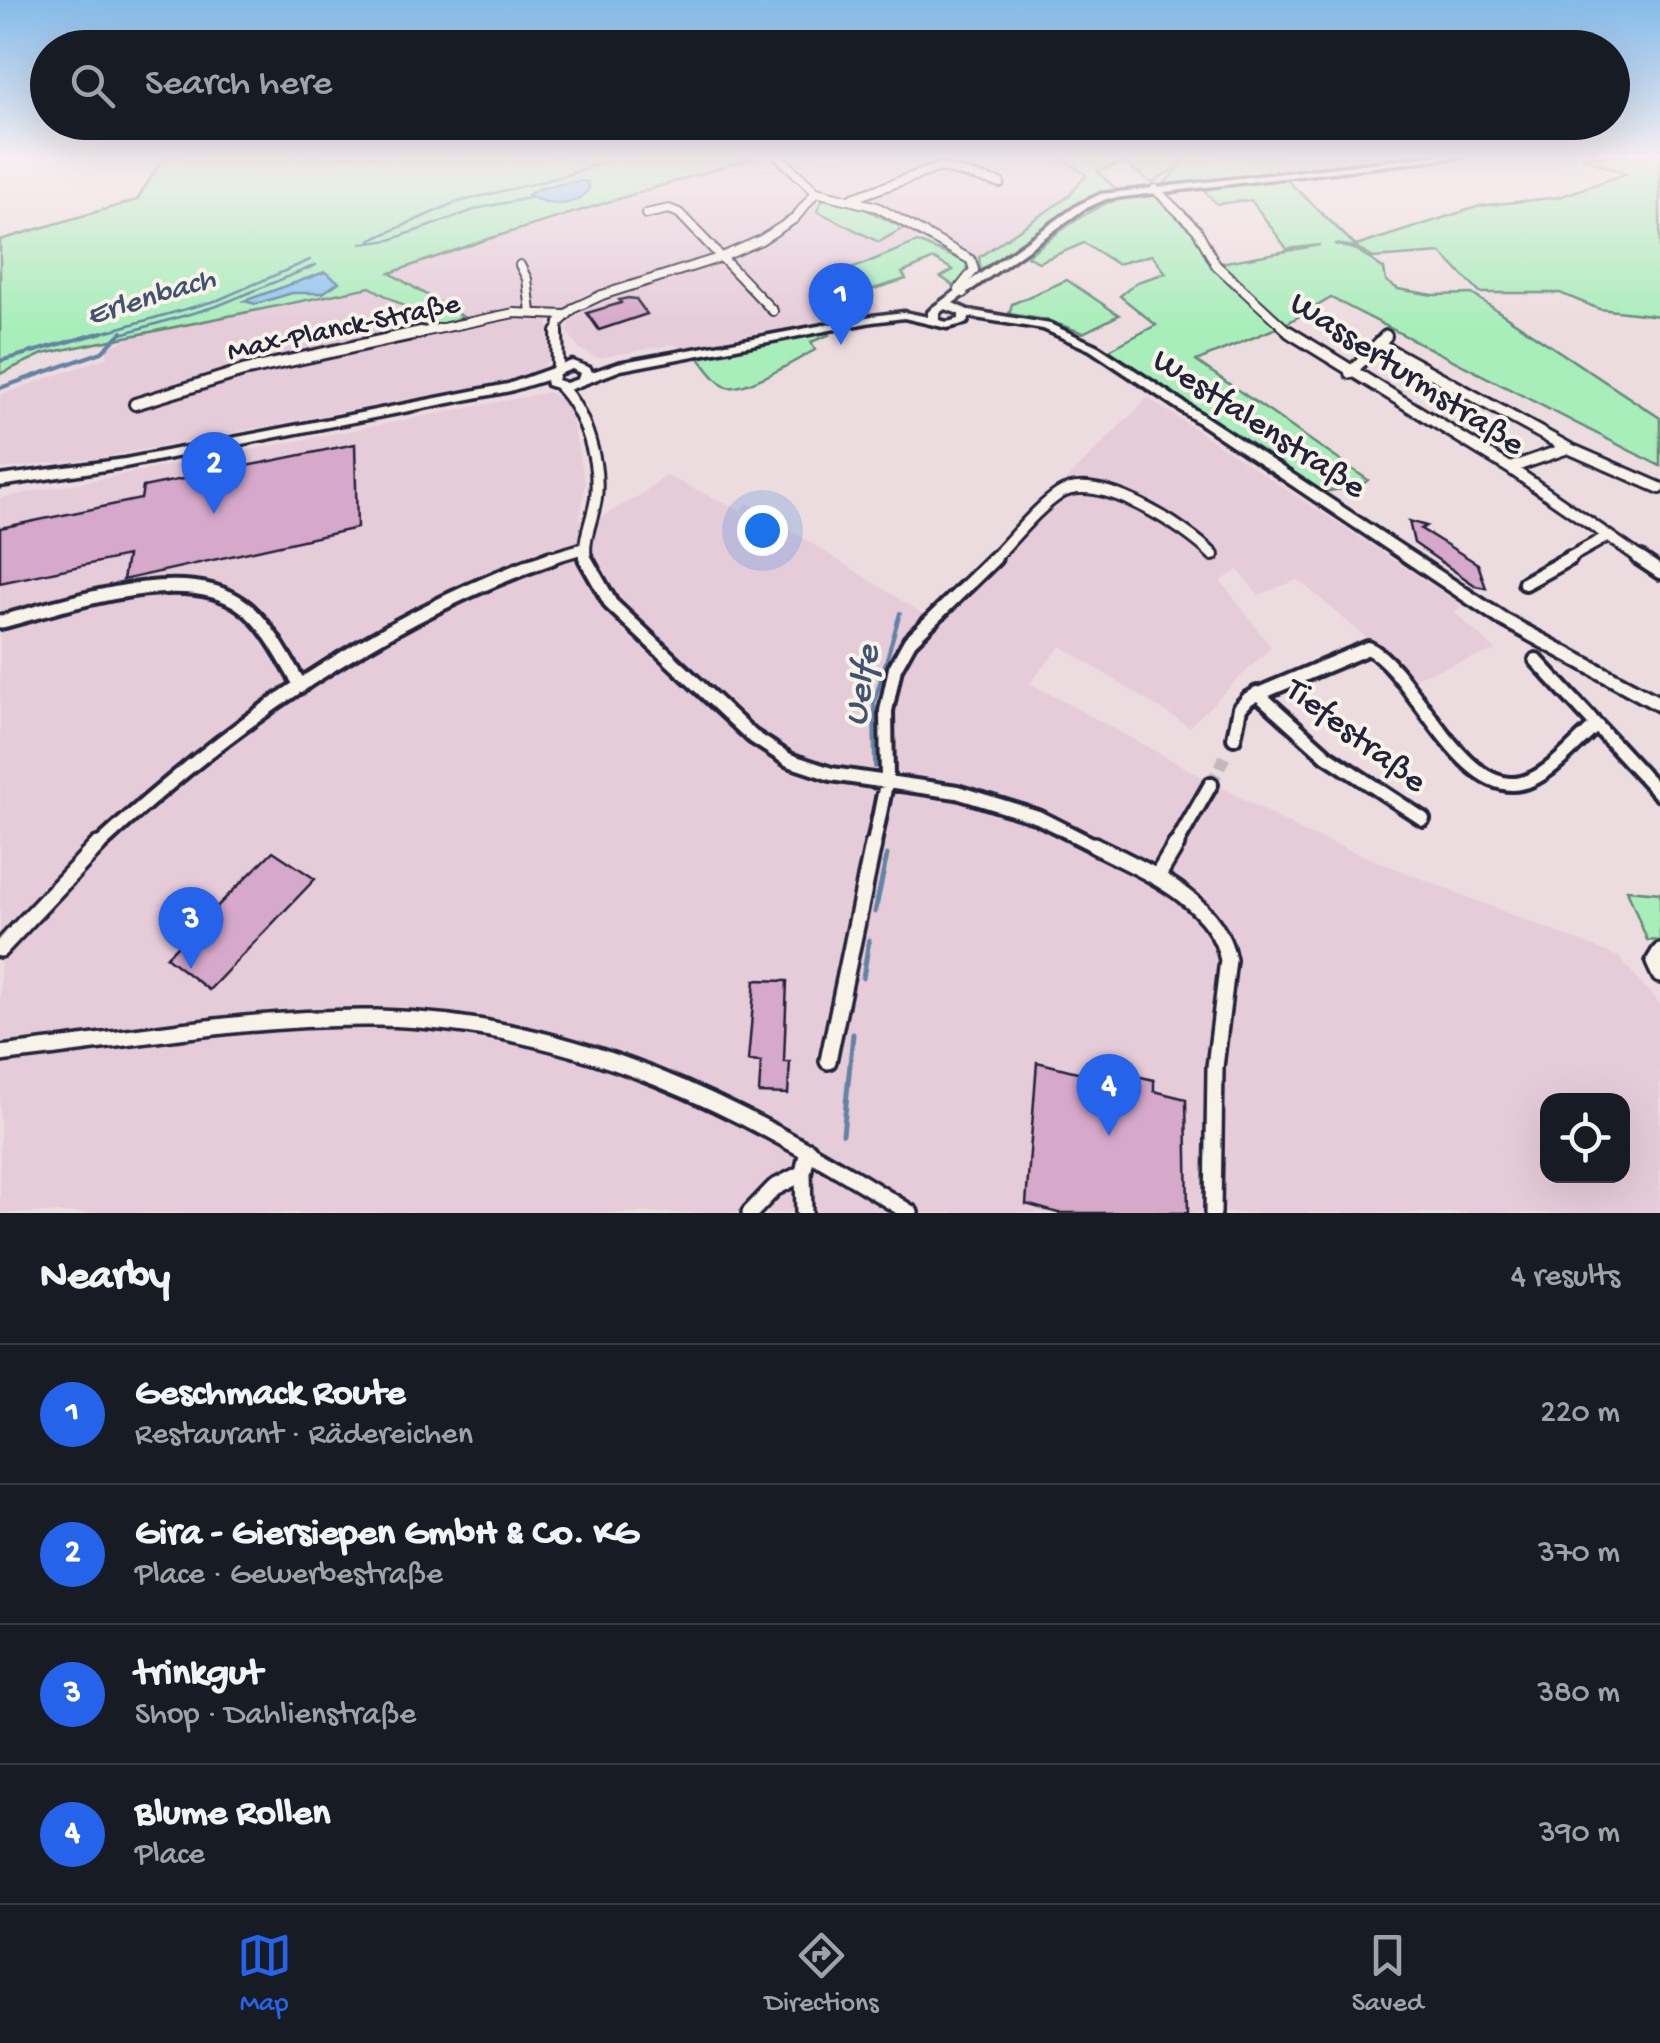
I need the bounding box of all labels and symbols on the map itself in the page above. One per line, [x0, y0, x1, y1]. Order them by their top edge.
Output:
water label: Erlenbach [82, 261, 221, 336]
pin: 1 [808, 262, 874, 345]
street label: Wasserturmstraße [1281, 284, 1532, 467]
street label: Max-Planck-Straße [224, 288, 464, 371]
street label: Westfalenstraße [1144, 341, 1373, 510]
pin: 2 [182, 432, 246, 514]
your location [737, 505, 788, 556]
water label: Uelfe [835, 641, 893, 730]
street label: Tiefestraße [1274, 670, 1434, 804]
pin: 3 [158, 886, 224, 969]
pin: 4 [1076, 1054, 1142, 1136]

